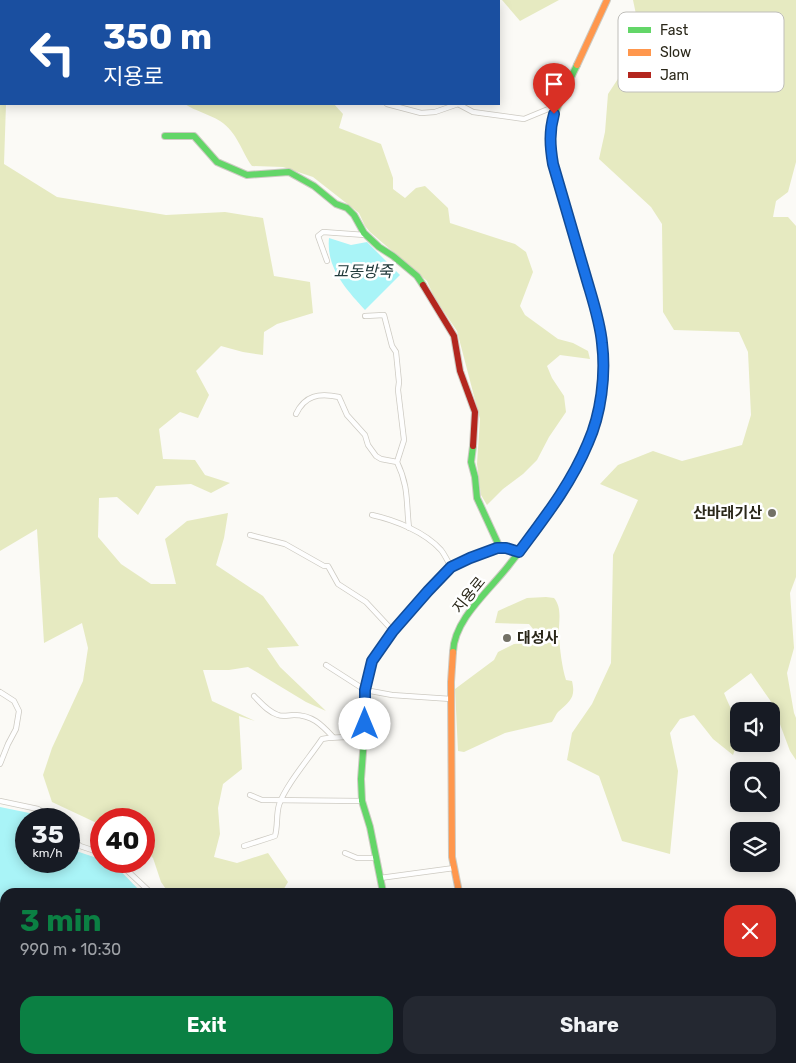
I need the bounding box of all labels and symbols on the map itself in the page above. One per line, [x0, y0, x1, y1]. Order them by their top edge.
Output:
legend [618, 12, 784, 92]
text: Fast [660, 22, 689, 39]
text: Slow [660, 44, 691, 61]
pin [533, 63, 575, 114]
text: Jam [660, 67, 689, 84]
water label: 교동방죽 [334, 262, 394, 281]
place label: 산바래기산 [693, 504, 762, 522]
marker: 산바래기산 [766, 507, 778, 519]
street label: 지용로 [449, 573, 489, 617]
place label: 대성사 [517, 629, 559, 647]
marker: 대성사 [501, 632, 513, 644]
position arrow [338, 697, 390, 749]
speed limit sign: 40 [90, 808, 155, 873]

